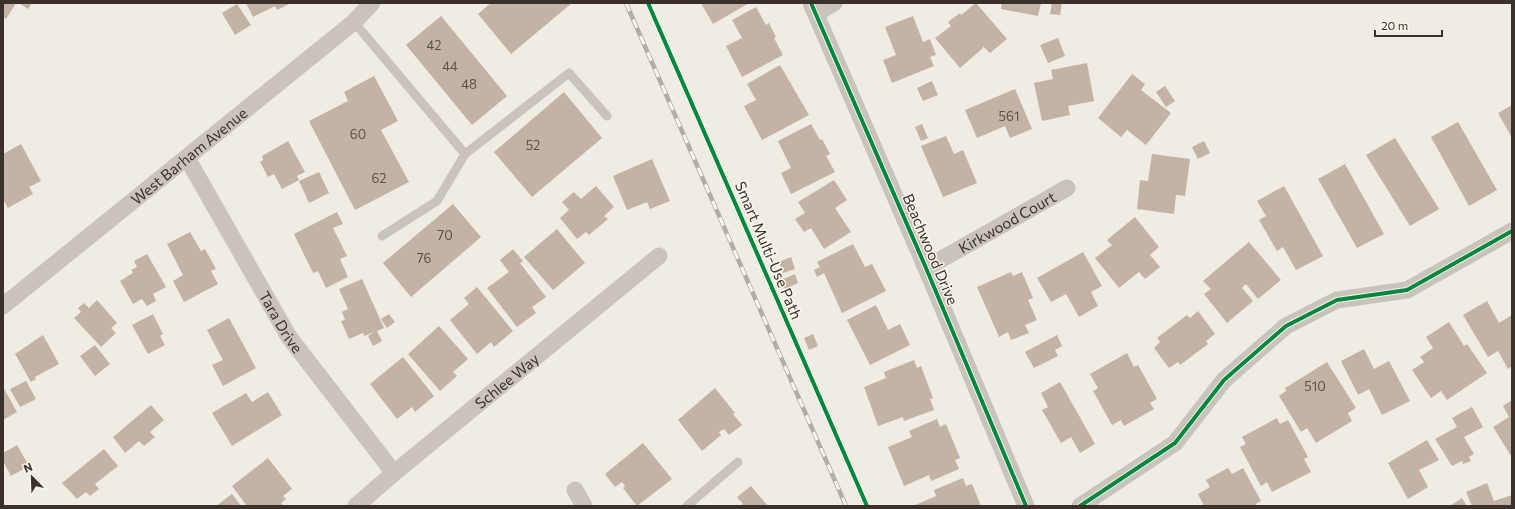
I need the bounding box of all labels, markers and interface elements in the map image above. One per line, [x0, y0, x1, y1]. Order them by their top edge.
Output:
scale bar [1375, 12, 1442, 38]
text: 20 m [1381, 18, 1408, 32]
house number: 42 [427, 37, 441, 53]
house number: 44 [442, 58, 458, 74]
house number: 48 [461, 76, 477, 92]
street label: West Barham Avenue [127, 103, 251, 208]
house number: 561 [999, 108, 1019, 124]
house number: 60 [350, 126, 366, 142]
house number: 52 [526, 137, 540, 153]
house number: 62 [371, 170, 387, 186]
street label: Smart Multi-Use Path [732, 178, 806, 322]
street label: Kirkwood Court [955, 187, 1059, 257]
street label: Beachwood Drive [900, 191, 963, 307]
house number: 70 [437, 227, 453, 243]
house number: 76 [417, 250, 431, 266]
street label: Tara Drive [256, 288, 307, 356]
street label: Schlee Way [471, 349, 543, 412]
house number: 510 [1304, 378, 1326, 394]
north arrow [12, 457, 52, 497]
text: N [22, 460, 34, 475]

